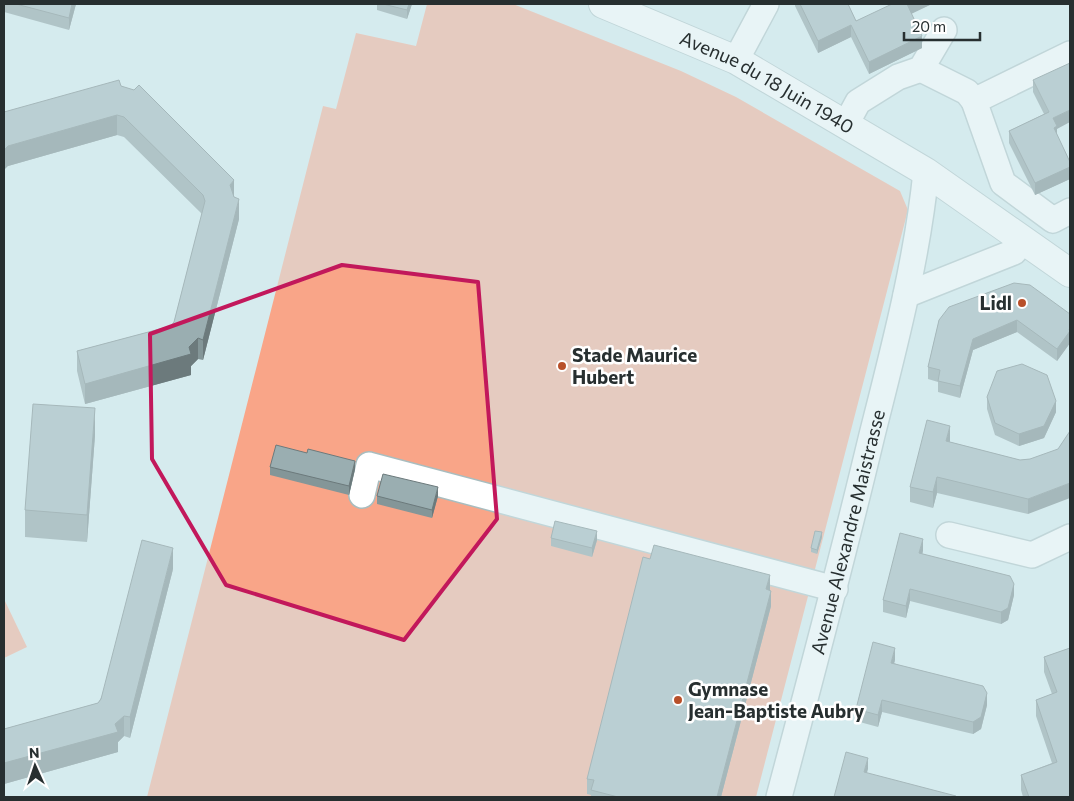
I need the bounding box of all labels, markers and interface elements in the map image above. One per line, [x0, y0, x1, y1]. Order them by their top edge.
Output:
scale bar [904, 10, 980, 42]
text: 20 m [912, 17, 946, 35]
street label: Avenue du 18 Juin 1940 [677, 26, 858, 138]
place label: Lidl [979, 291, 1012, 314]
marker: Lidl [1016, 297, 1028, 309]
place label: Stade Maurice Hubert [572, 343, 697, 388]
marker: Stade Maurice Hubert [556, 360, 568, 372]
street label: Avenue Alexandre Maistrasse [805, 407, 889, 657]
place label: Gymnase Jean-Baptiste Aubry [688, 677, 865, 722]
marker: Gymnase Jean-Baptiste Aubry [672, 694, 684, 706]
north arrow [10, 741, 60, 791]
text: N [29, 744, 40, 761]

